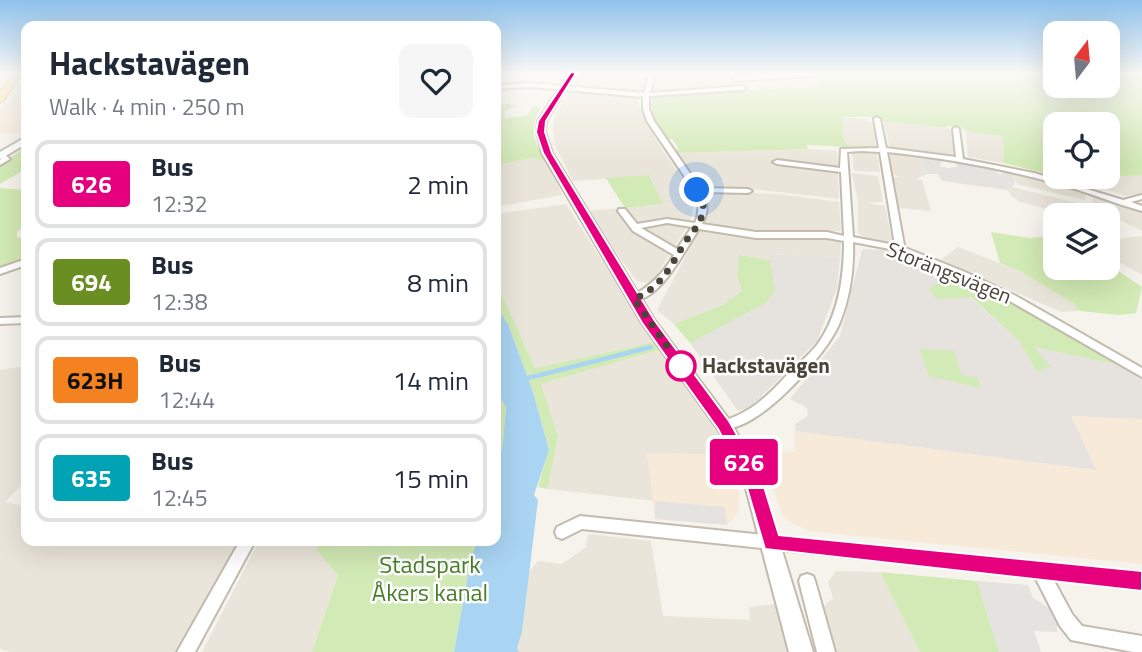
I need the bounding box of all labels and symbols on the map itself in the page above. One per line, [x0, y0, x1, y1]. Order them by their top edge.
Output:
north arrow [1043, 21, 1120, 98]
your location [679, 172, 714, 207]
street label: Storängsvägen [882, 232, 1017, 312]
place label: Hackstavägen [702, 349, 830, 381]
marker: Hackstavägen [666, 351, 696, 381]
line badge: 626 [704, 439, 784, 485]
park label: Stadspark Åkers kanal [372, 546, 488, 610]

